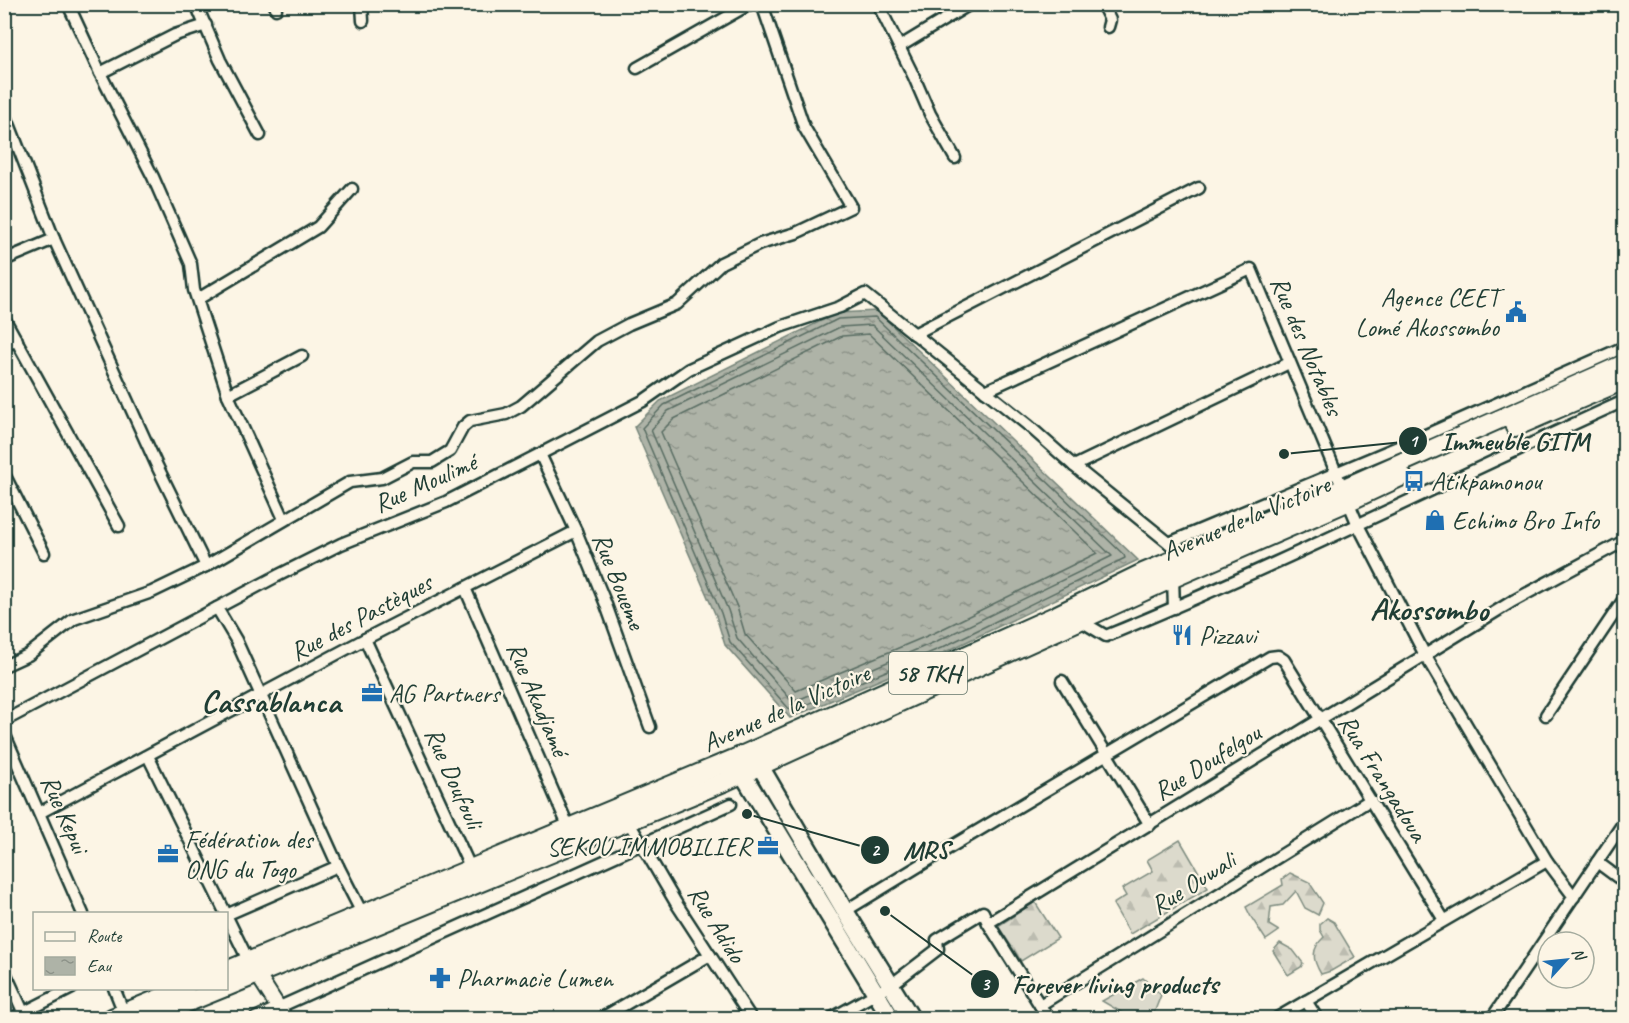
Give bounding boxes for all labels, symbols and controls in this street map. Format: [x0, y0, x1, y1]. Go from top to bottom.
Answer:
street label: Rue des Notables [1263, 271, 1352, 423]
place label: Agence CEET Lomé Akossombo [1356, 281, 1505, 344]
public building icon: Agence CEET Lomé Akossombo [1504, 300, 1528, 324]
callout: Immeuble GITM [1398, 418, 1602, 463]
text: Immeuble GITM [1440, 424, 1592, 458]
text: 1 [1409, 430, 1419, 452]
street label: Rue Moulimé [369, 444, 485, 520]
place label: Atikpamonou [1431, 465, 1544, 498]
street label: Avenue de la Victoire [1157, 467, 1336, 568]
bus stop icon: Atikpamonou [1402, 469, 1426, 493]
place label: Echimo Bro Info [1452, 504, 1601, 537]
shop icon: Echimo Bro Info [1423, 508, 1447, 532]
street label: Rue Boueme [585, 528, 654, 635]
street label: Rue des Pastèques [284, 565, 440, 668]
district label: Akossombo [1370, 589, 1491, 630]
place label: Pizzavi [1199, 619, 1260, 652]
restaurant icon: Pizzavi [1170, 623, 1194, 647]
street label: Rue Akadjamé [499, 637, 578, 764]
road number: 58 TKH [889, 652, 967, 694]
street label: Avenue de la Victoire [697, 656, 876, 760]
place label: AG Partners [389, 677, 502, 710]
district label: Cassablanca [201, 681, 343, 722]
office icon: AG Partners [360, 681, 384, 705]
street label: Rua Frangadoua [1331, 708, 1436, 849]
street label: Rue Doufelgou [1147, 715, 1268, 808]
street label: Rue Doufouli [417, 722, 492, 837]
street label: Rue Kepui [33, 770, 98, 861]
place label: Fédération des ONG du Togo [185, 823, 315, 886]
callout: MRS [860, 827, 961, 872]
place label: SEKOU IMMOBILIER [547, 830, 754, 863]
text: MRS [903, 833, 954, 867]
office icon: SEKOU IMMOBILIER [756, 834, 780, 858]
text: 2 [871, 839, 881, 861]
office icon: Fédération des ONG du Togo [156, 842, 180, 866]
street label: Rue Ouwali [1144, 842, 1244, 922]
street label: Rue Adido [680, 879, 754, 970]
legend [33, 912, 228, 990]
text: Route [87, 925, 122, 947]
north arrow [1536, 930, 1596, 990]
text: N [1567, 945, 1591, 965]
text: Eau [87, 955, 112, 977]
callout: Forever living products [970, 961, 1230, 1006]
place label: Pharmacie Lumen [457, 962, 614, 995]
pharmacy icon: Pharmacie Lumen [428, 966, 452, 990]
text: Forever living products [1012, 967, 1221, 1001]
text: 3 [981, 973, 991, 995]

